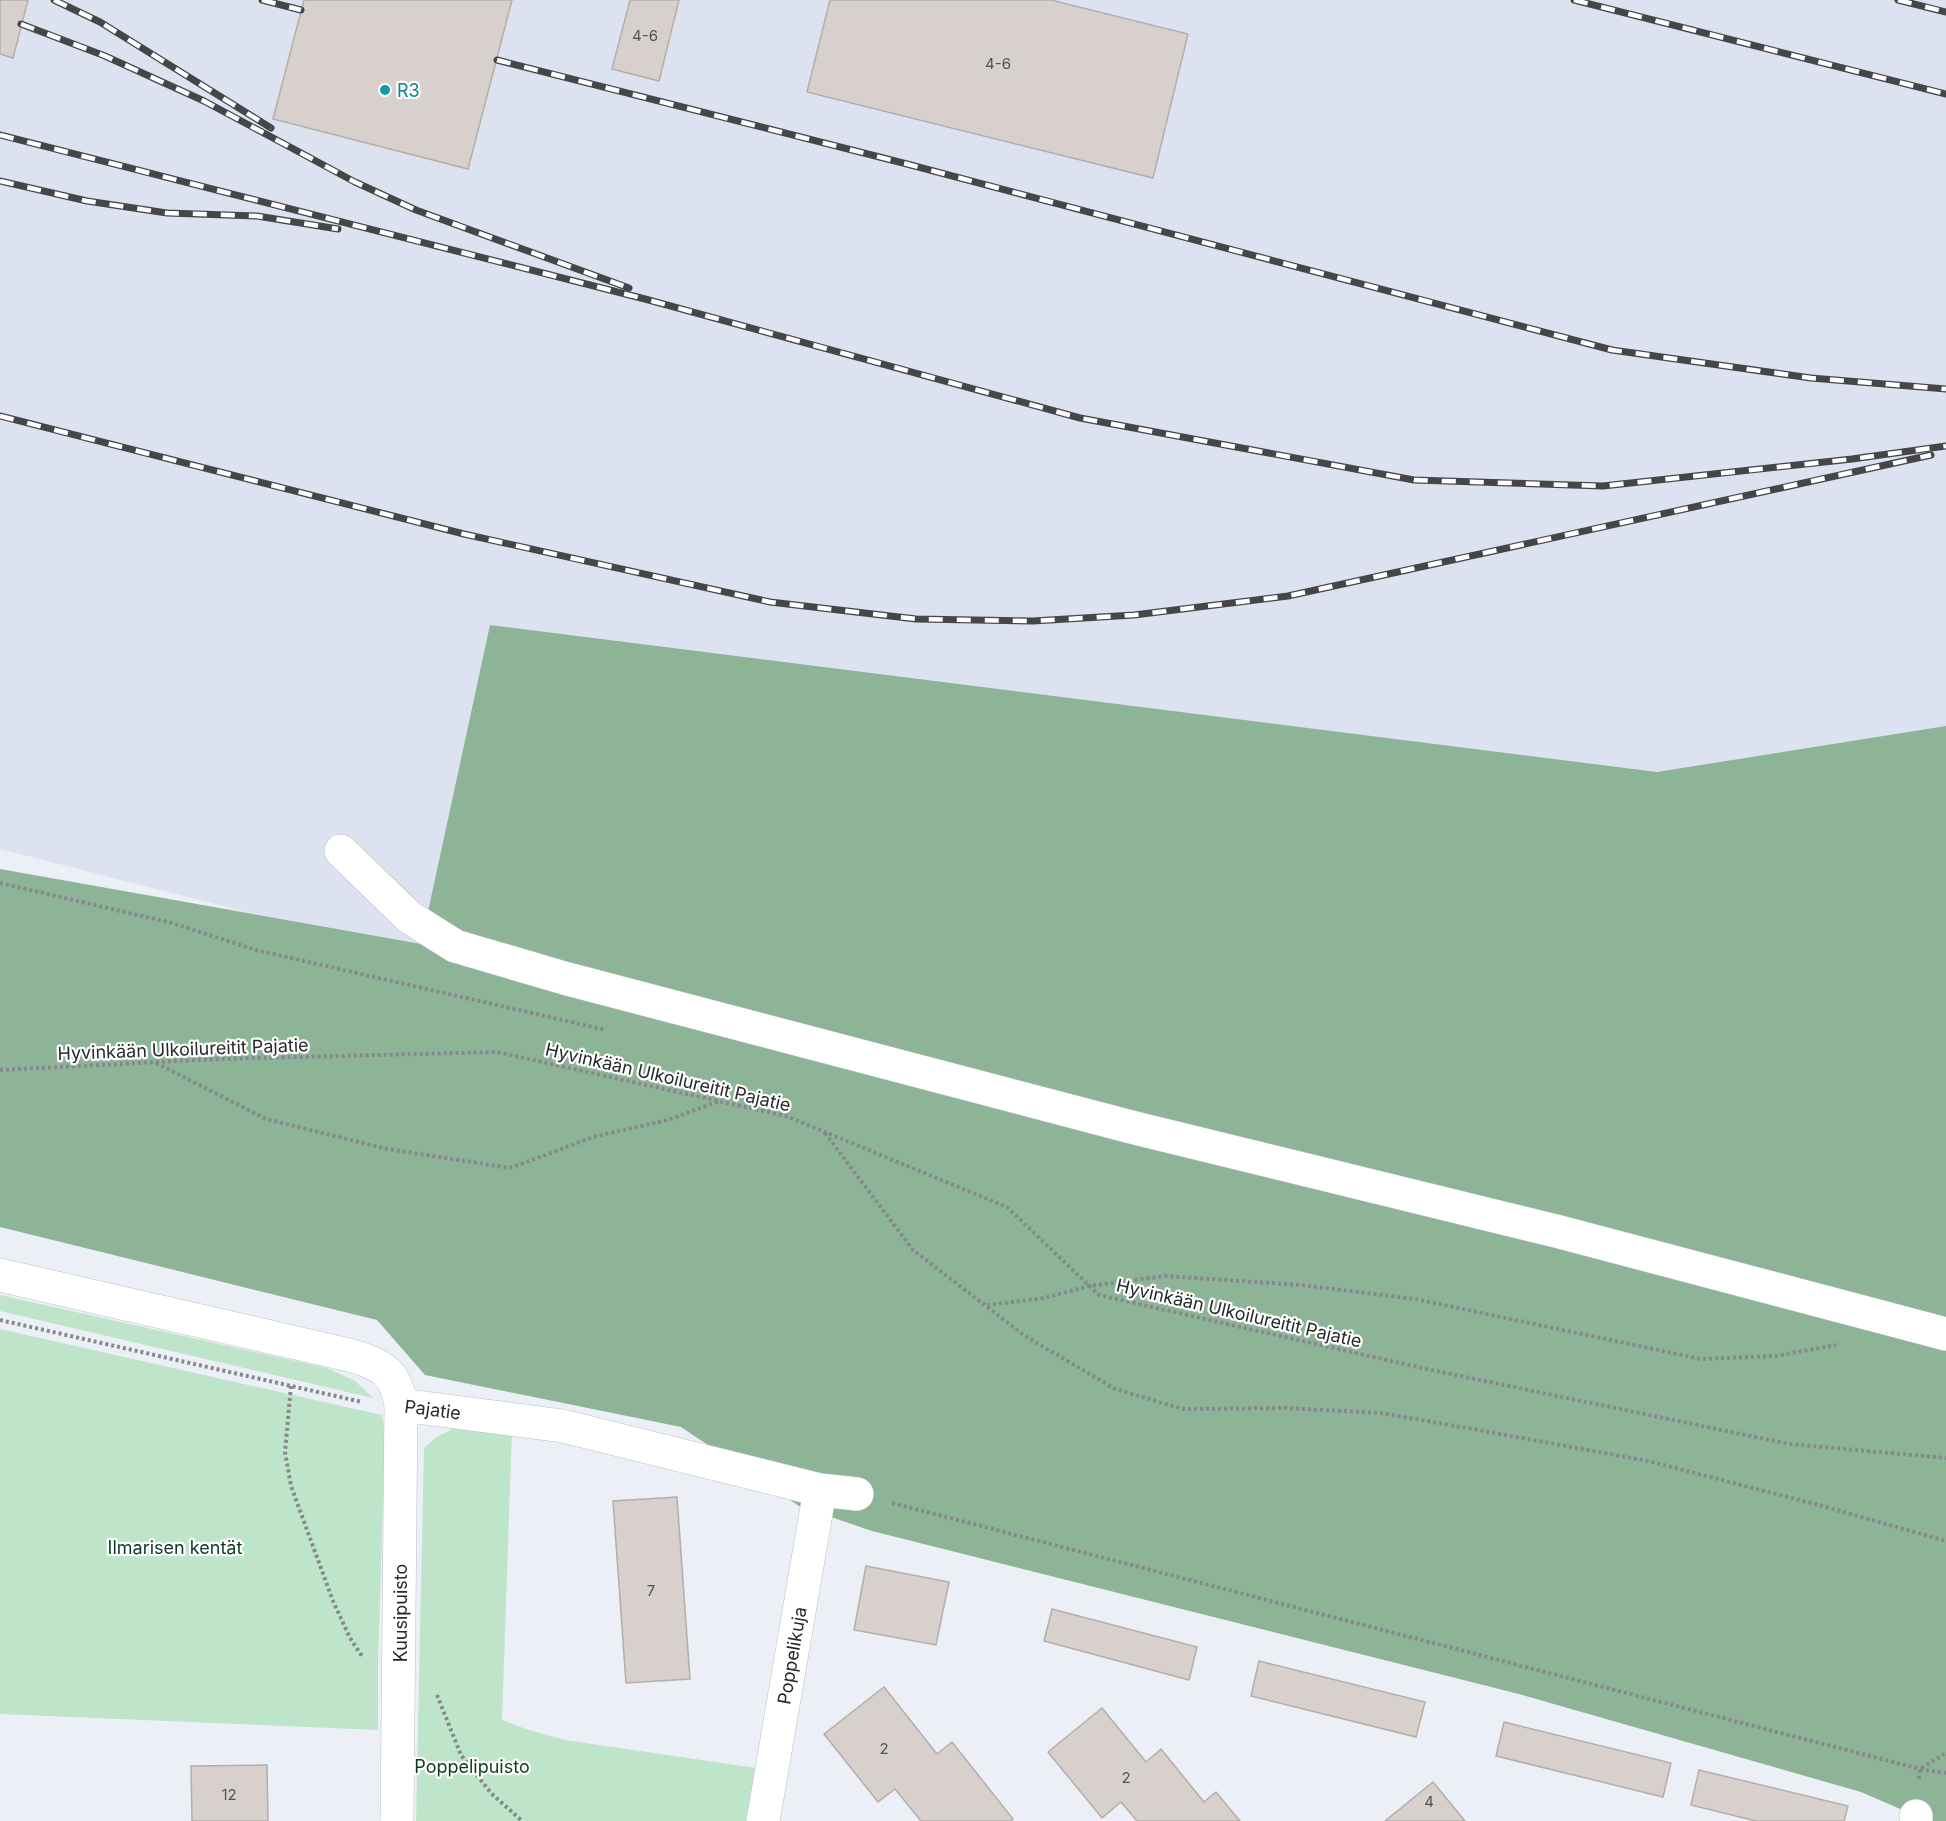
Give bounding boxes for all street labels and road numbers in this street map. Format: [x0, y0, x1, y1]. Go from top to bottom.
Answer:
street label: Hyvinkään Ulkoilureitit Pajatie [57, 1034, 309, 1064]
street label: Hyvinkään Ulkoilureitit Pajatie [543, 1039, 793, 1115]
street label: Hyvinkään Ulkoilureitit Pajatie [1114, 1275, 1364, 1351]
street label: Pajatie [403, 1395, 462, 1423]
street label: Kuusipuisto [390, 1564, 411, 1662]
street label: Poppelikuja [773, 1605, 810, 1706]

